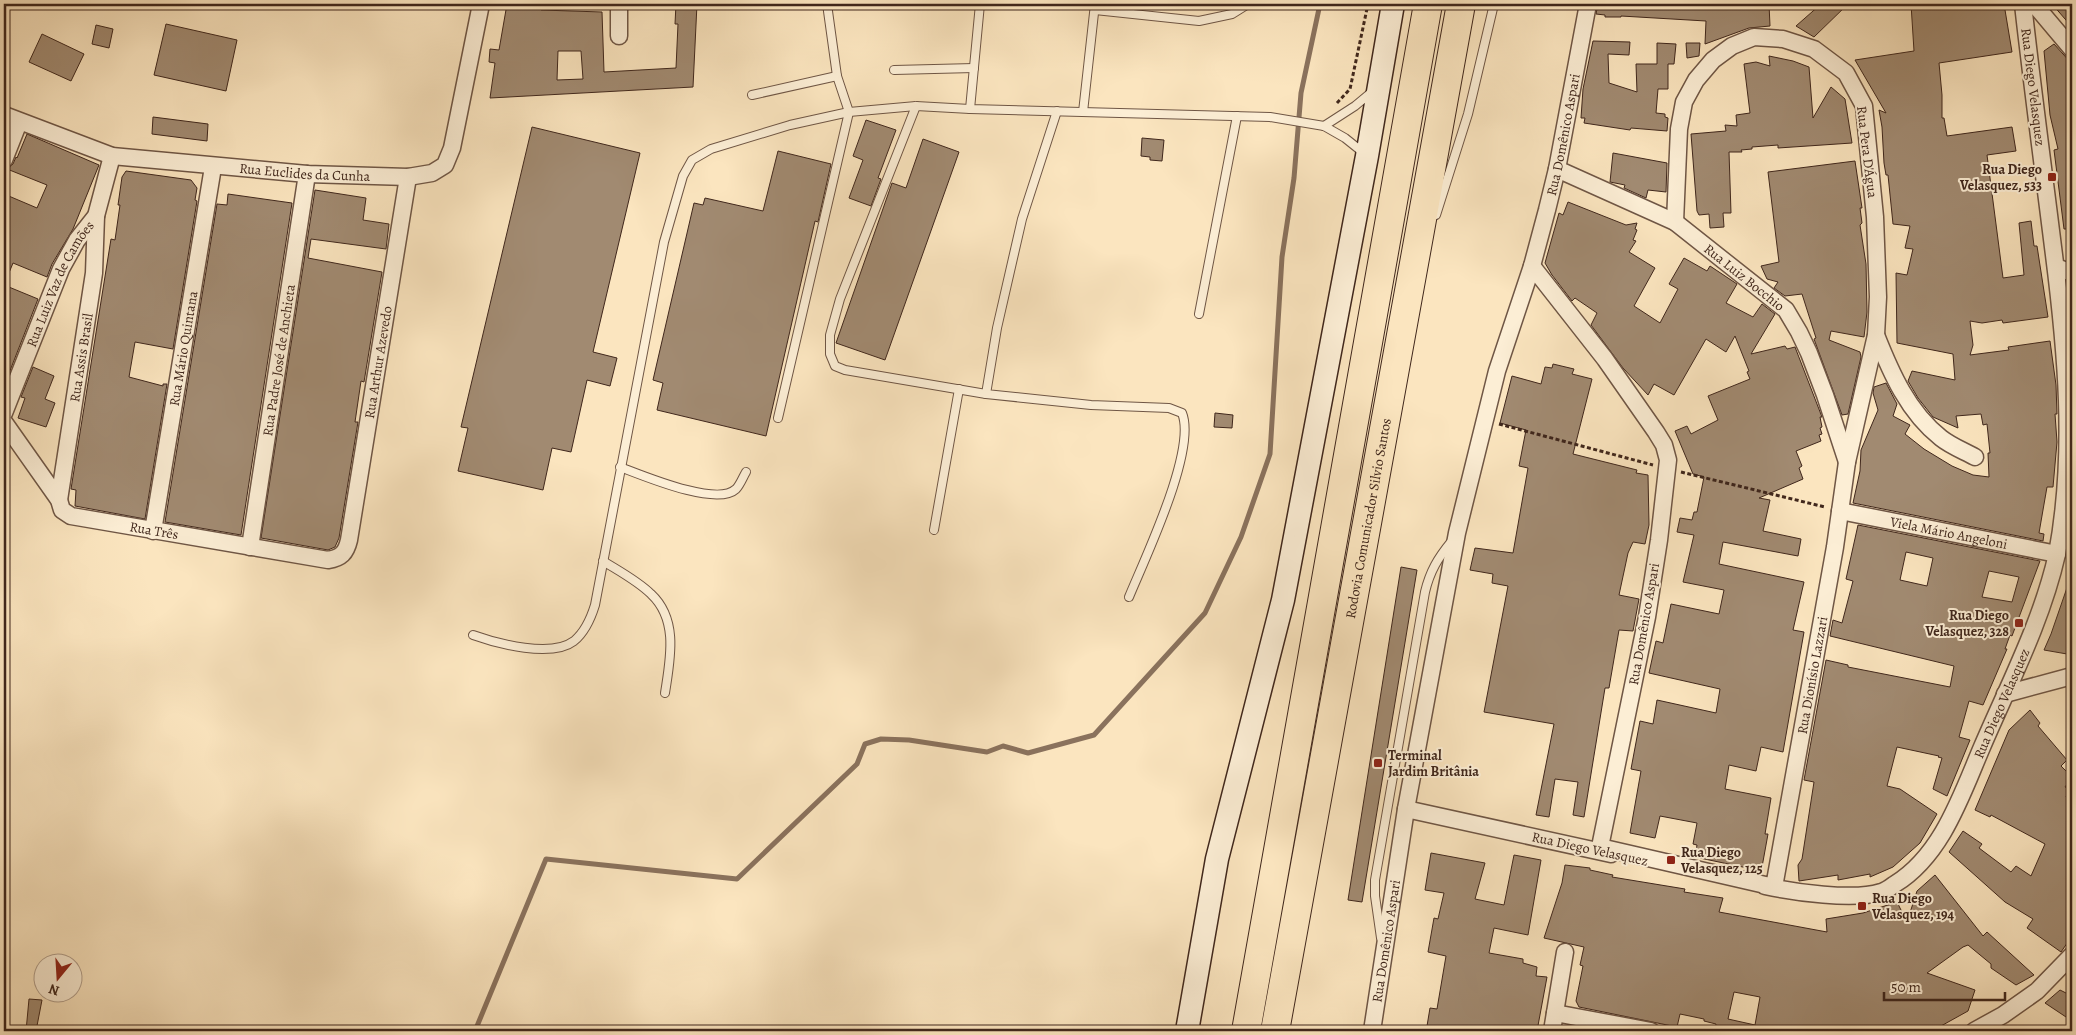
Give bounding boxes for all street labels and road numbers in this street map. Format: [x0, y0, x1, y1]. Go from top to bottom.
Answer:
street label: Rua Diego Velasquez [2016, 27, 2050, 147]
street label: Rua Domênico Aspari [1541, 72, 1584, 197]
street label: Rua Pera D'Água [1852, 105, 1882, 200]
street label: Rua Euclides da Cunha [239, 158, 371, 185]
street label: Rua Luiz Vaz de Camões [22, 217, 98, 350]
street label: Rua Luiz Bocchio [1700, 239, 1789, 315]
street label: Rua Padre José de Anchieta [258, 282, 300, 437]
street label: Rua Mário Quintana [164, 289, 202, 408]
street label: Rua Arthur Azevedo [359, 304, 396, 420]
street label: Rua Assis Brasil [65, 311, 97, 404]
street label: Rodovia Comunicador Silvio Santos [1340, 417, 1395, 620]
street label: Viela Mário Angeloni [1888, 511, 2009, 553]
street label: Rua Três [128, 517, 180, 544]
street label: Rua Domênico Aspari [1624, 561, 1664, 687]
street label: Rua Dionísio Lazzari [1792, 615, 1832, 736]
street label: Rua Diego Velasquez [1969, 645, 2034, 761]
street label: Rua Diego Velasquez [1530, 827, 1650, 871]
street label: Rua Domênico Aspari [1367, 878, 1405, 1004]

